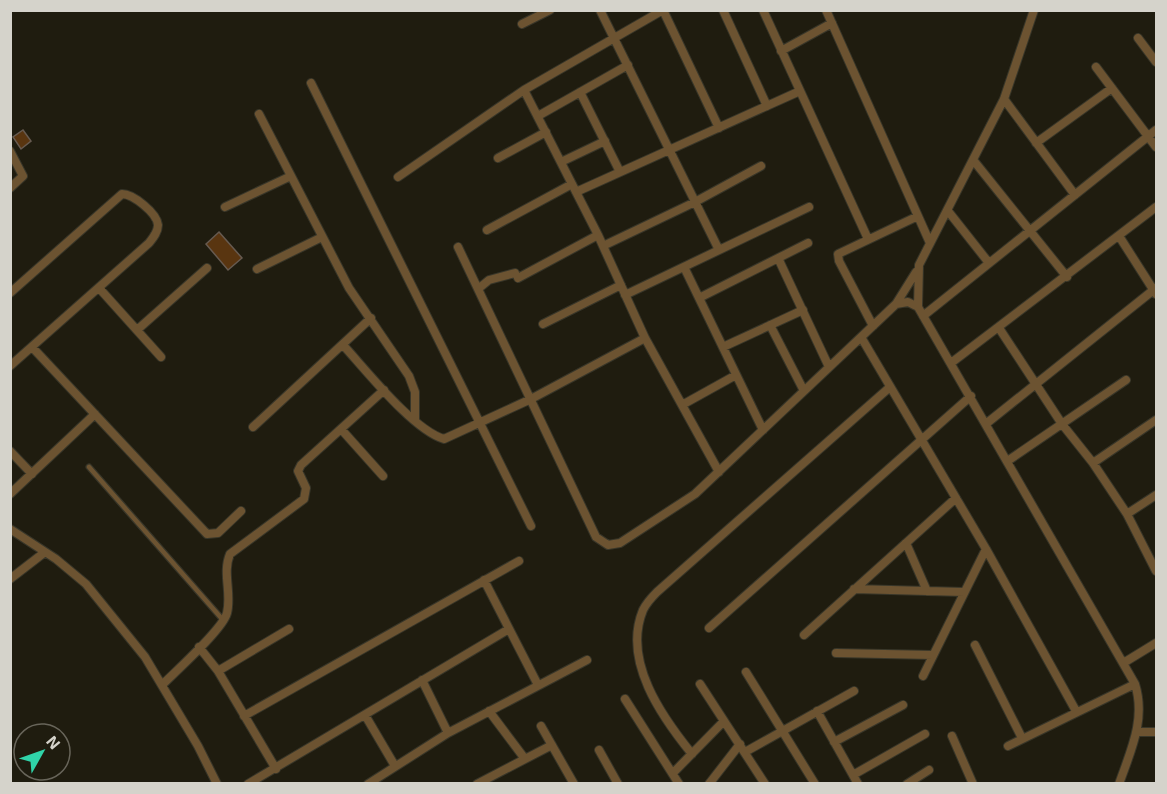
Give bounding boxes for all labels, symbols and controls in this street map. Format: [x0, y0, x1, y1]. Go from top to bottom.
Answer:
north arrow [12, 722, 72, 782]
text: N [43, 732, 65, 753]

